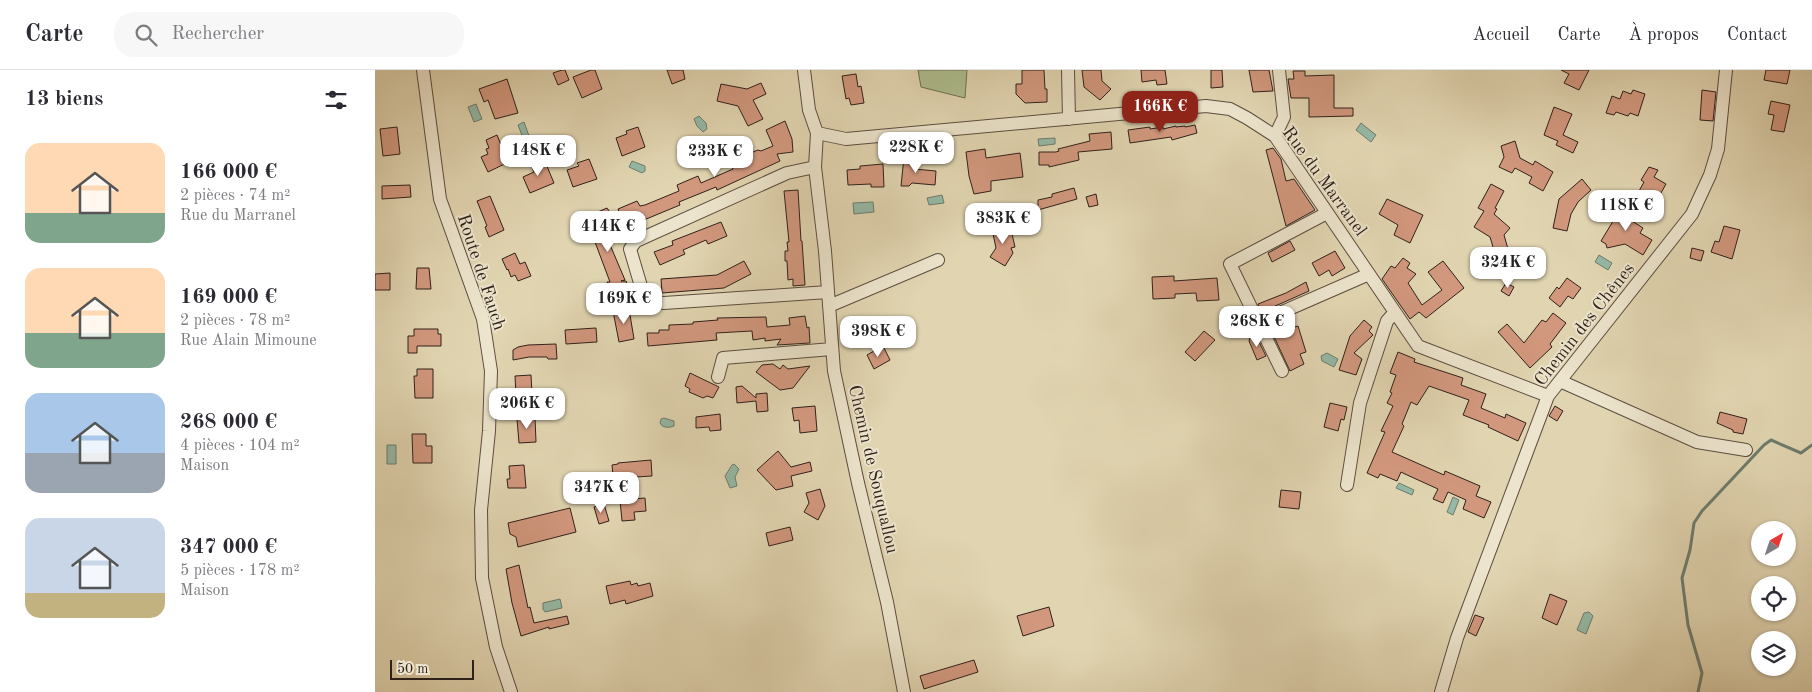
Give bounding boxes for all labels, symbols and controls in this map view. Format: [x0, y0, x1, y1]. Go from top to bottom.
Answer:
search box [114, 12, 464, 57]
icon: search [132, 21, 160, 49]
text: Carte [25, 23, 84, 47]
text: Rechercher [172, 25, 264, 44]
text: Accueil [1472, 26, 1530, 44]
text: Carte [1558, 26, 1600, 44]
text: À propos [1628, 26, 1699, 44]
text: Contact [1727, 26, 1787, 44]
icon: filters [322, 86, 350, 114]
text: 13 biens [25, 89, 103, 110]
pin: 166K € [1119, 90, 1201, 133]
text: 166K € [1133, 99, 1187, 115]
street label: Rue du Marranel [1279, 124, 1370, 240]
pin: 228K € [875, 132, 957, 174]
pin: 148K € [497, 134, 579, 177]
pin: 233K € [674, 136, 756, 178]
text: 228K € [889, 140, 943, 156]
text: 148K € [511, 143, 565, 159]
text: 233K € [688, 144, 742, 160]
text: 166 000 € [180, 162, 277, 183]
icon: home [65, 163, 125, 223]
text: 2 pièces · 74 m² [180, 188, 290, 204]
pin: 118K € [1585, 190, 1667, 232]
text: 118K € [1599, 198, 1653, 214]
pin: 383K € [962, 202, 1044, 245]
text: Rue du Marranel [180, 208, 296, 224]
pin: 414K € [567, 210, 649, 253]
text: 383K € [976, 211, 1030, 227]
street label: Route de Fauch [454, 212, 508, 333]
text: 414K € [581, 219, 635, 235]
pin: 324K € [1467, 246, 1549, 289]
text: 324K € [1481, 255, 1535, 271]
street label: Chemin des Chênes [1531, 260, 1638, 389]
pin: 169K € [583, 282, 665, 325]
text: 169 000 € [180, 287, 277, 308]
icon: home [65, 288, 125, 348]
text: 169K € [597, 291, 651, 307]
pin: 268K € [1216, 306, 1298, 348]
text: 2 pièces · 78 m² [180, 313, 290, 329]
text: 268K € [1230, 314, 1284, 330]
pin: 398K € [837, 316, 919, 358]
text: 398K € [851, 324, 905, 340]
text: Rue Alain Mimoune [180, 333, 317, 349]
street label: Chemin de Souquallou [845, 383, 901, 556]
pin: 206K € [486, 388, 568, 430]
text: 206K € [500, 396, 554, 412]
text: 268 000 € [180, 412, 277, 433]
icon: home [65, 413, 125, 473]
text: 4 pièces · 104 m² [180, 438, 300, 454]
text: Maison [180, 458, 229, 474]
pin: 347K € [560, 472, 642, 514]
text: 347K € [574, 480, 628, 496]
north arrow [1751, 521, 1796, 566]
map controls [1751, 521, 1796, 676]
text: 347 000 € [180, 537, 277, 558]
icon: home [65, 538, 125, 598]
text: 5 pièces · 178 m² [180, 563, 300, 579]
button: locate [1751, 576, 1796, 621]
text: Maison [180, 583, 229, 599]
button: layers [1751, 631, 1796, 676]
scale bar [390, 657, 474, 680]
text: 50 m [397, 662, 428, 676]

